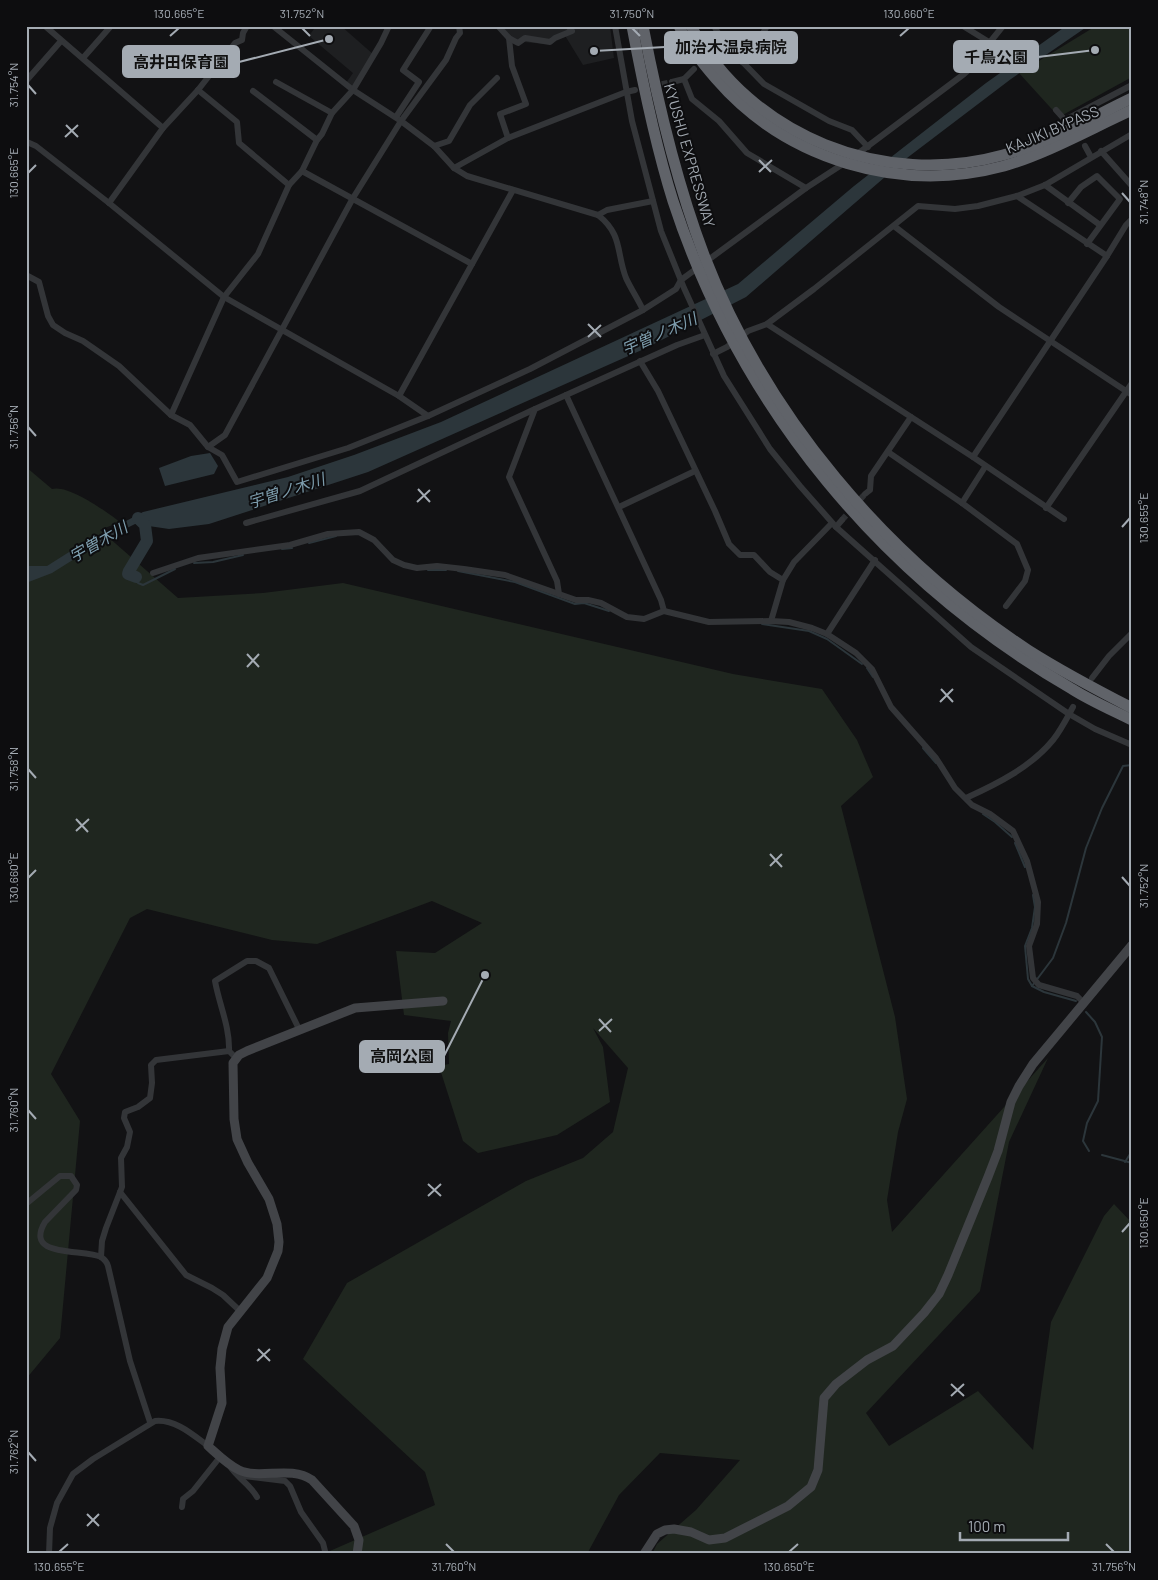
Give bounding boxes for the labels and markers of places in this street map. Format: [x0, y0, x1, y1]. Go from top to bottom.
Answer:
callout: 加治木温泉病院 [665, 32, 797, 63]
callout: 千鳥公園 [954, 41, 1038, 72]
callout: 高井田保育園 [123, 46, 239, 77]
callout: 高岡公園 [360, 1041, 444, 1072]

